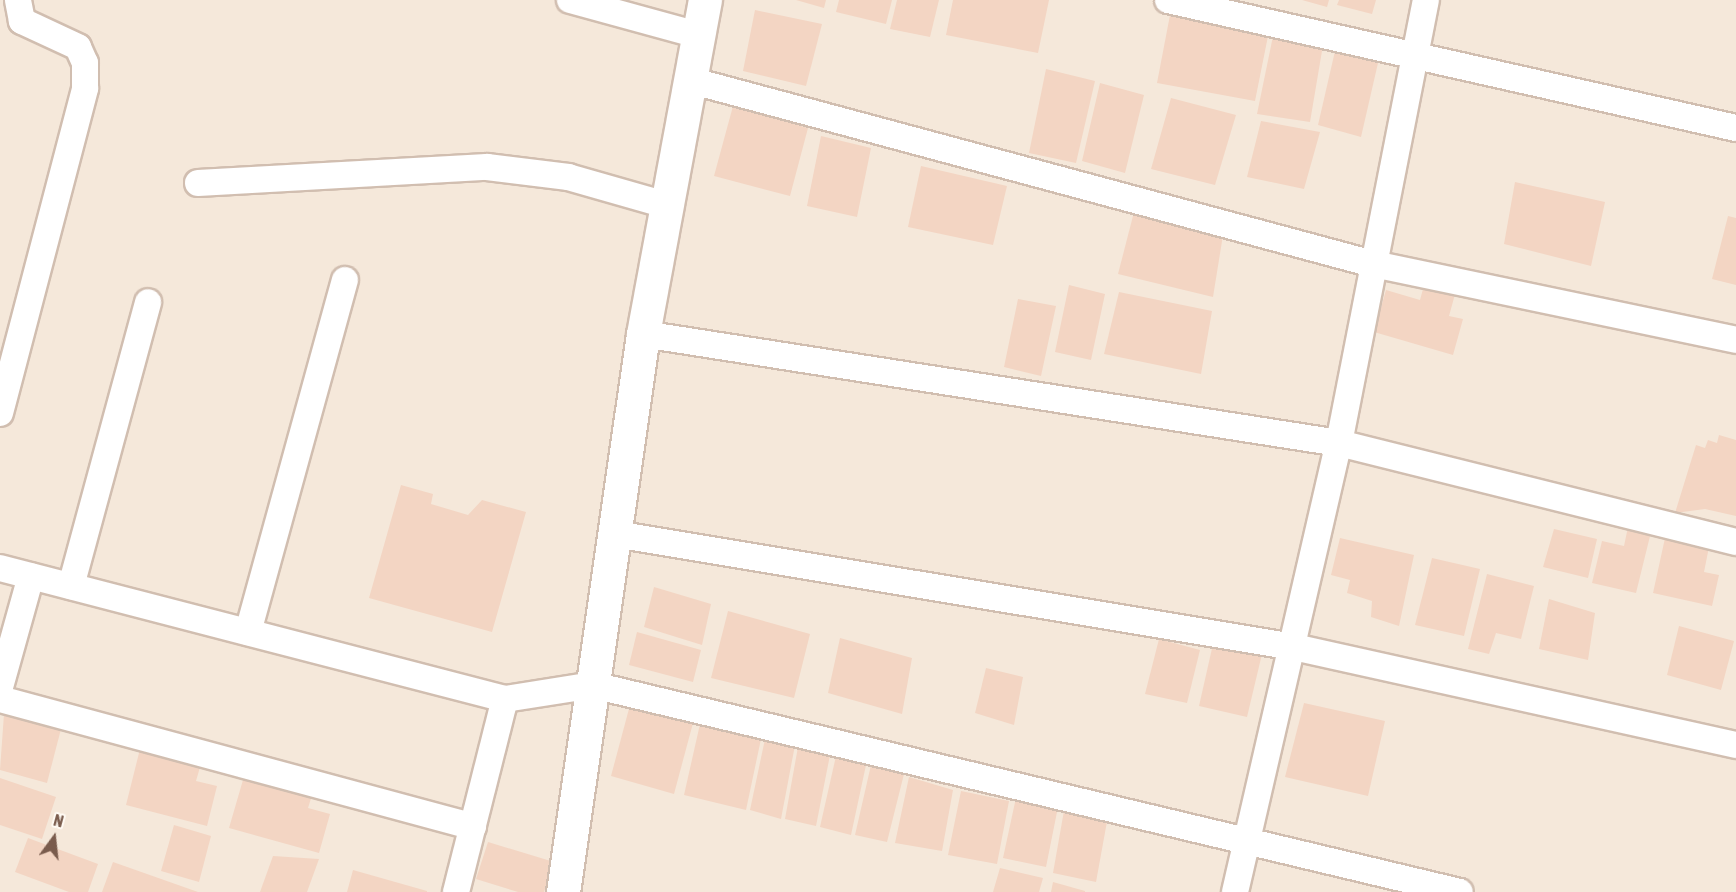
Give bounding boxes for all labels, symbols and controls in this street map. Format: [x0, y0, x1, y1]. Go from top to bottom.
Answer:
north arrow [24, 808, 84, 868]
text: N [52, 811, 66, 831]

